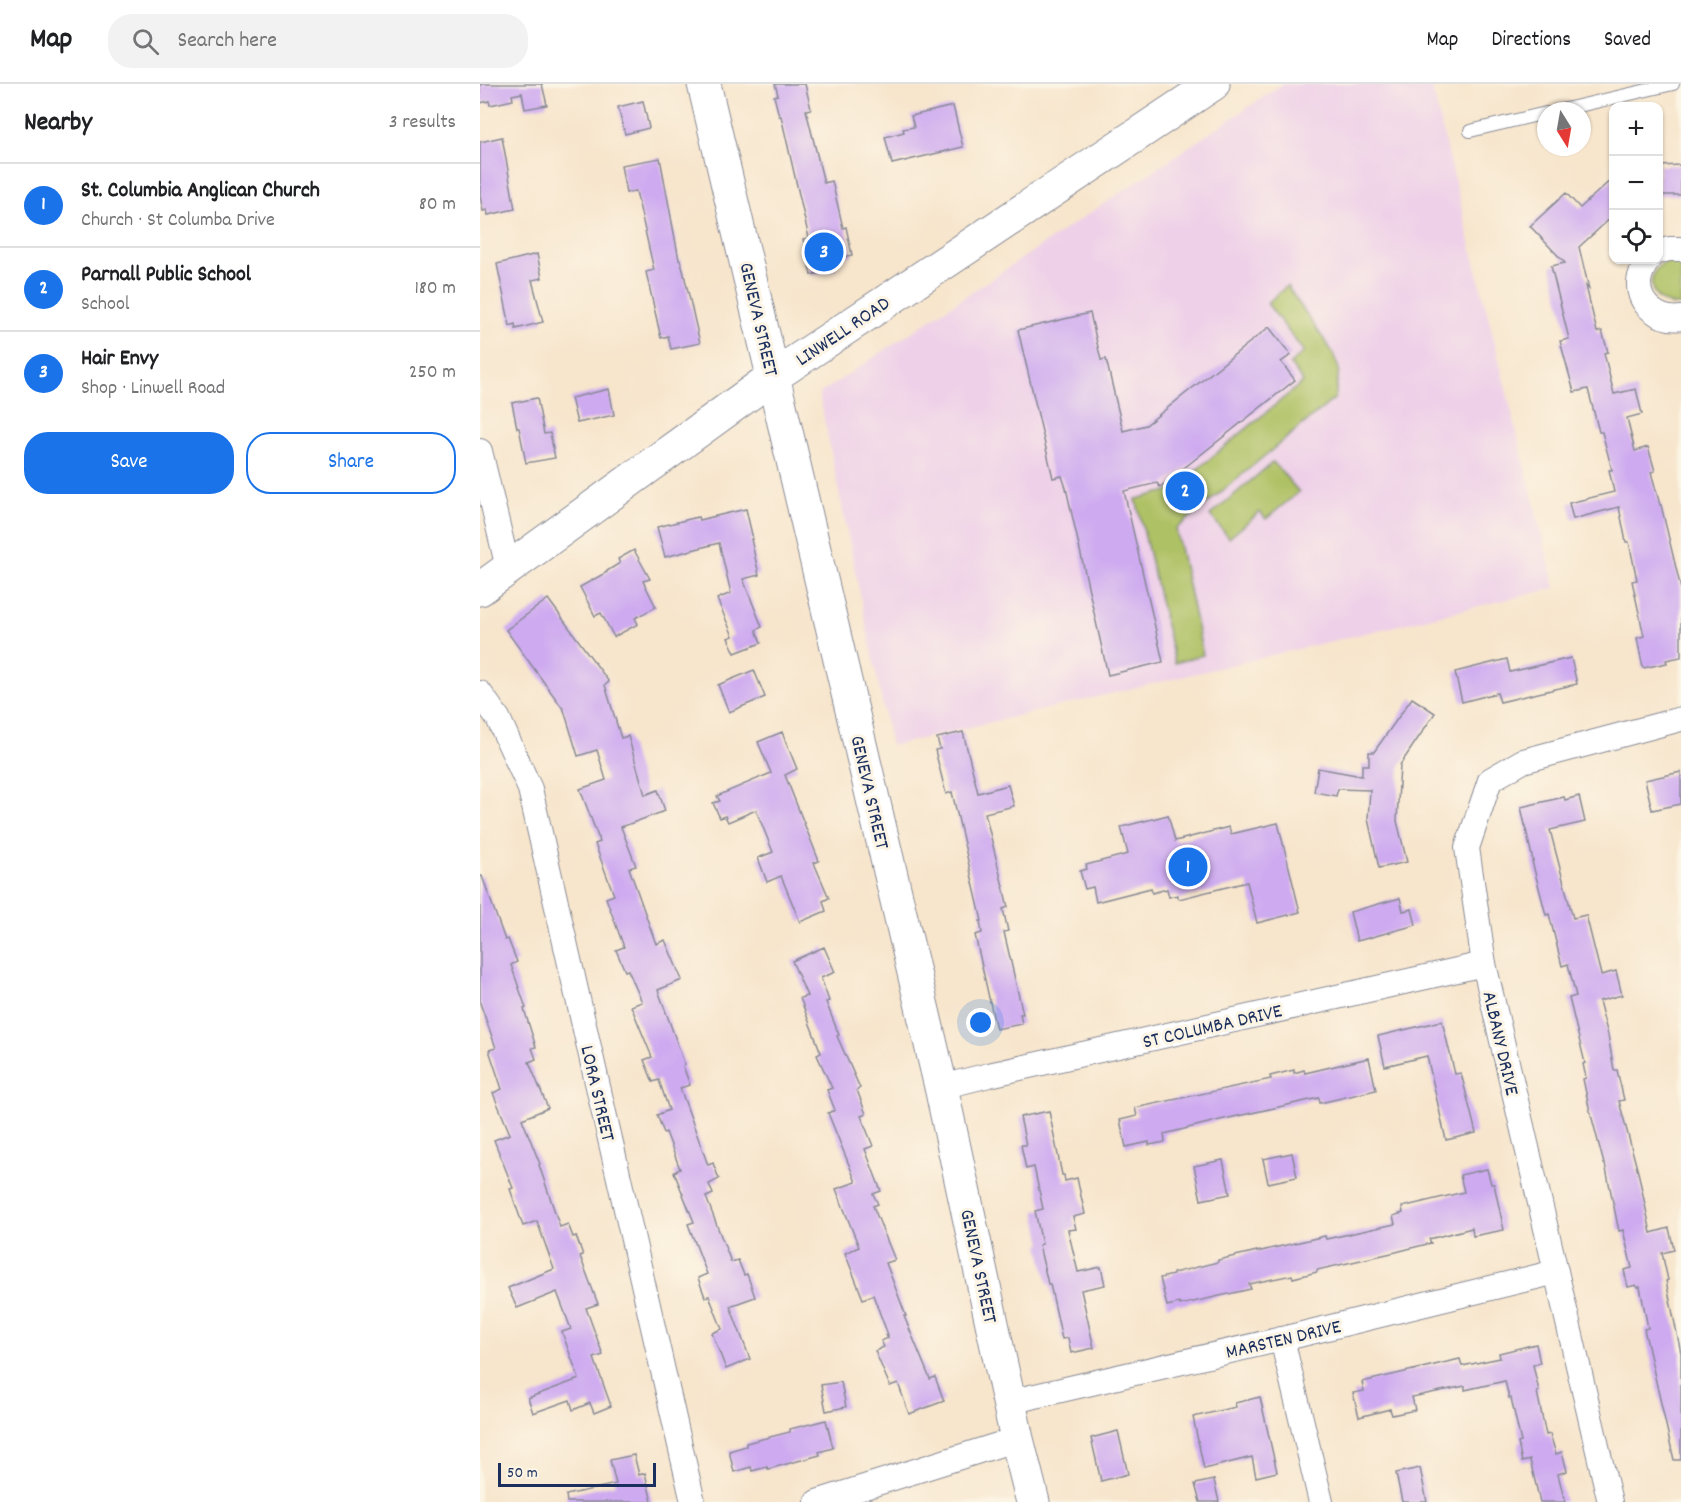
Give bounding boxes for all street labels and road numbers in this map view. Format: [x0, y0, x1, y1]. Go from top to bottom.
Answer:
street label: GENEVA STREET [730, 260, 784, 379]
street label: LINWELL ROAD [791, 291, 896, 374]
street label: GENEVA STREET [841, 733, 895, 852]
street label: ALBANY DRIVE [1473, 989, 1525, 1099]
street label: ST COLUMBA DRIVE [1140, 998, 1285, 1058]
street label: LORA STREET [571, 1043, 621, 1144]
street label: GENEVA STREET [951, 1207, 1003, 1326]
street label: MARSTEN DRIVE [1223, 1314, 1344, 1368]

